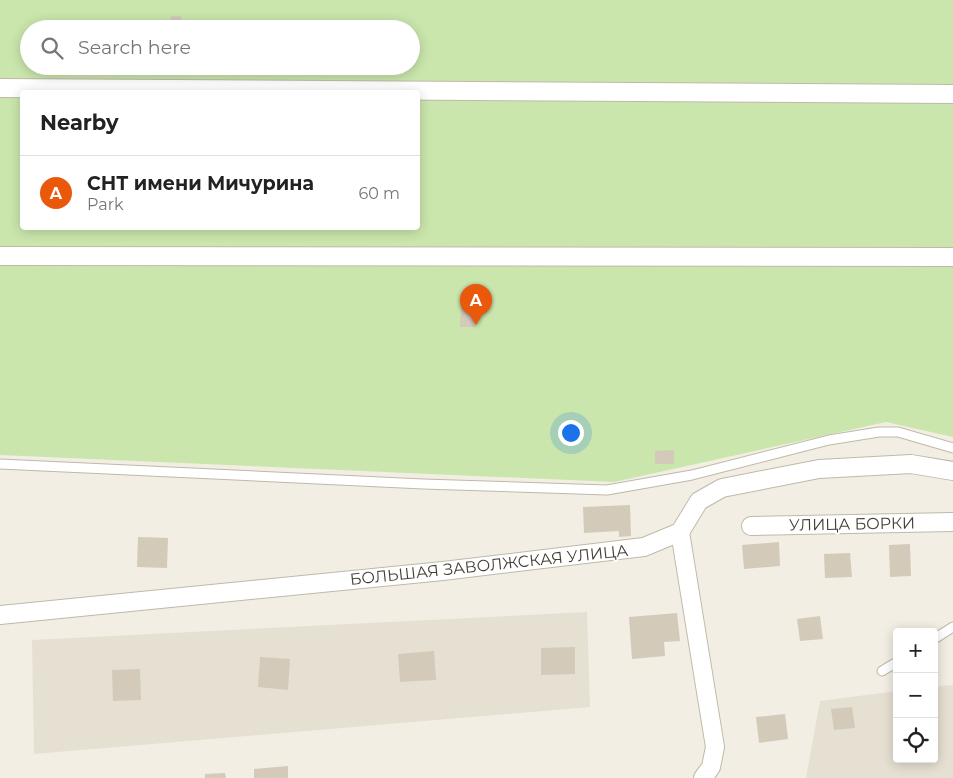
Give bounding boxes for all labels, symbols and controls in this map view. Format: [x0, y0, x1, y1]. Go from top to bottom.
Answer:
search box [20, 20, 420, 75]
icon: search [38, 34, 66, 62]
text: Search here [78, 36, 191, 59]
text: Nearby [40, 110, 119, 135]
text: СНТ имени Мичурина [87, 172, 314, 195]
text: A [50, 184, 62, 203]
text: 60 m [358, 184, 400, 203]
text: Park [87, 195, 124, 214]
pin: A [460, 284, 492, 325]
your location [558, 420, 584, 446]
street label: УЛИЦА БОРКИ [789, 513, 915, 535]
street label: БОЛЬШАЯ ЗАВОЛЖСКАЯ УЛИЦА [349, 541, 629, 589]
map controls [893, 628, 938, 763]
button: + [893, 628, 938, 673]
button: − [893, 673, 938, 718]
button: locate [893, 718, 938, 763]

